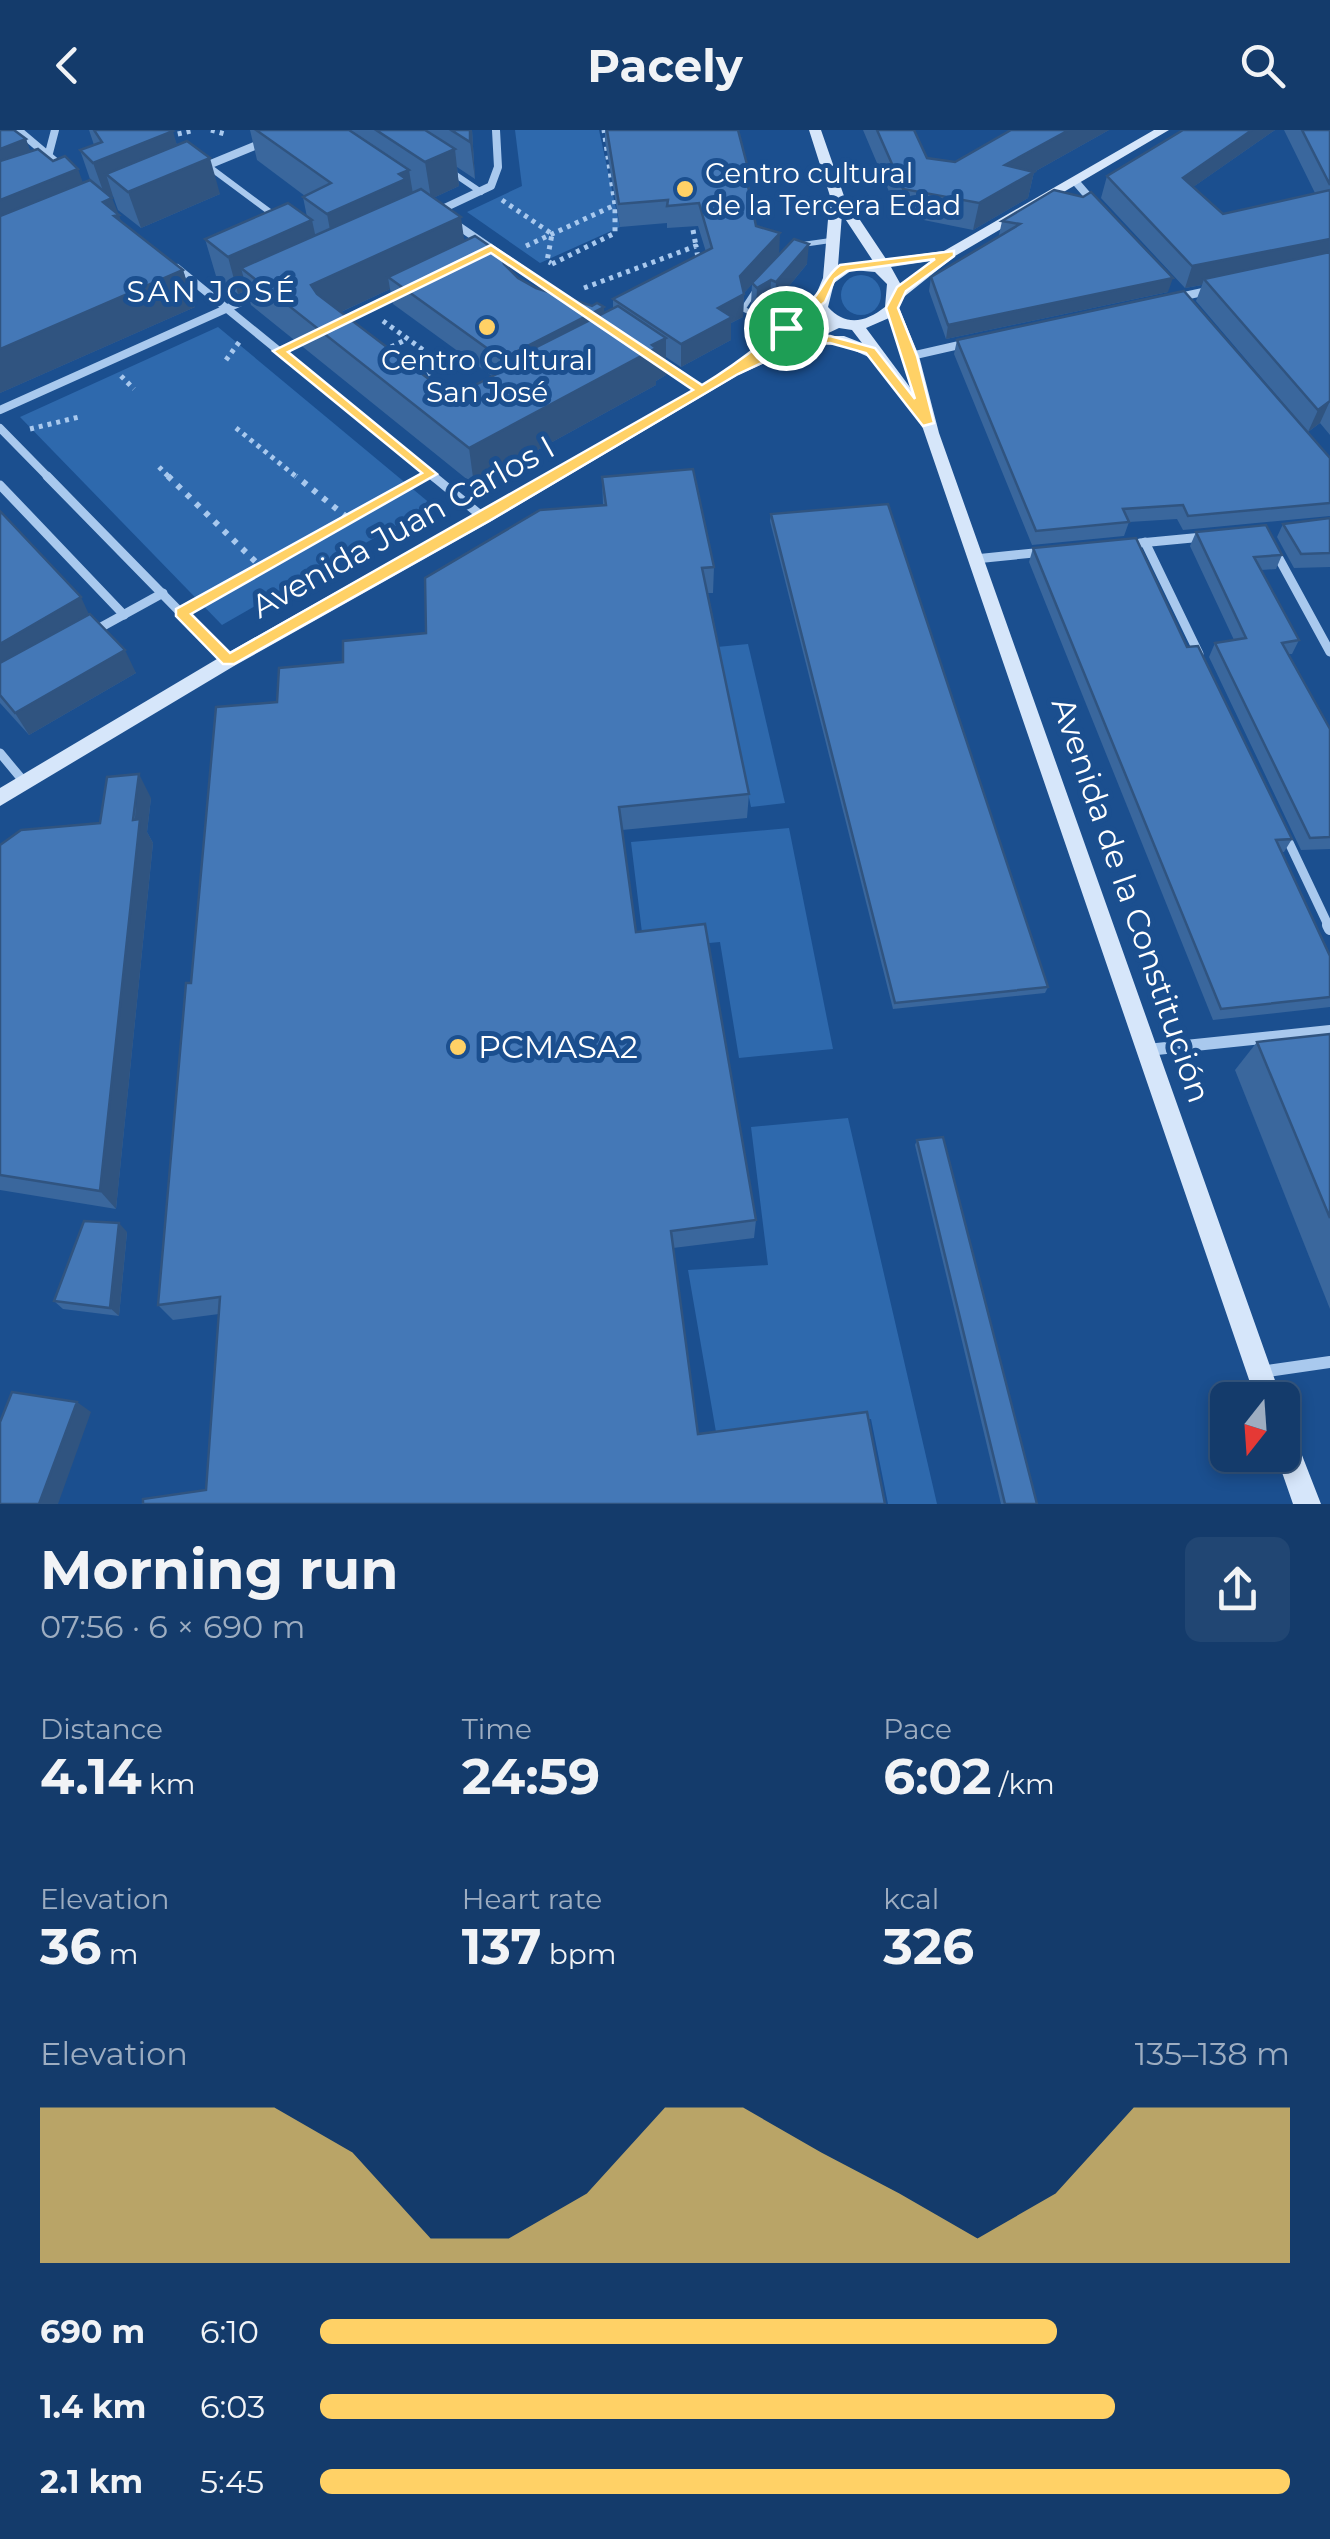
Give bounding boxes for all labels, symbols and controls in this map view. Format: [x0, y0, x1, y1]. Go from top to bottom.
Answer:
icon: back [40, 38, 95, 93]
text: Pacely [587, 38, 743, 93]
icon: search [1235, 38, 1290, 93]
place label: Centro cultural de la Tercera Edad [705, 156, 961, 222]
marker: Centro cultural de la Tercera Edad [674, 178, 696, 200]
district label: SAN JOSÉ [127, 273, 297, 310]
pin [744, 286, 829, 371]
icon: arrive [759, 301, 814, 356]
marker: Centro Cultural San José [476, 316, 498, 338]
place label: Centro Cultural San José [381, 343, 593, 409]
street label: Avenida Juan Carlos I [245, 427, 561, 626]
street label: Avenida de la Constitución [1044, 692, 1219, 1108]
place label: PCMASA2 [478, 1027, 638, 1066]
marker: PCMASA2 [447, 1036, 469, 1058]
north arrow [1210, 1382, 1300, 1472]
map controls [1210, 1382, 1300, 1472]
text: Morning run [40, 1536, 398, 1603]
button: share [1185, 1537, 1290, 1642]
text: 07:56 · 6 × 690 m [40, 1607, 306, 1646]
text: Distance [40, 1712, 163, 1746]
text: Time [462, 1712, 532, 1746]
text: Pace [883, 1712, 952, 1746]
text: 4.14 [40, 1746, 142, 1807]
text: 24:59 [462, 1746, 600, 1807]
text: 6:02 [883, 1746, 992, 1807]
text: km [142, 1767, 195, 1801]
text: /km [992, 1767, 1055, 1801]
text: Elevation [40, 1882, 169, 1916]
text: Heart rate [462, 1882, 602, 1916]
text: kcal [883, 1882, 939, 1916]
text: 36 [40, 1916, 101, 1977]
text: 137 [462, 1916, 541, 1977]
text: 326 [883, 1916, 974, 1977]
text: m [101, 1937, 139, 1971]
text: bpm [541, 1937, 616, 1971]
text: Elevation [40, 2034, 188, 2073]
text: 135–138 m [1135, 2034, 1290, 2073]
text: 690 m [40, 2312, 145, 2351]
text: 6:10 [200, 2312, 259, 2351]
text: 1.4 km [40, 2387, 146, 2426]
text: 6:03 [200, 2387, 265, 2426]
text: 2.1 km [40, 2462, 143, 2501]
text: 5:45 [200, 2462, 264, 2501]

